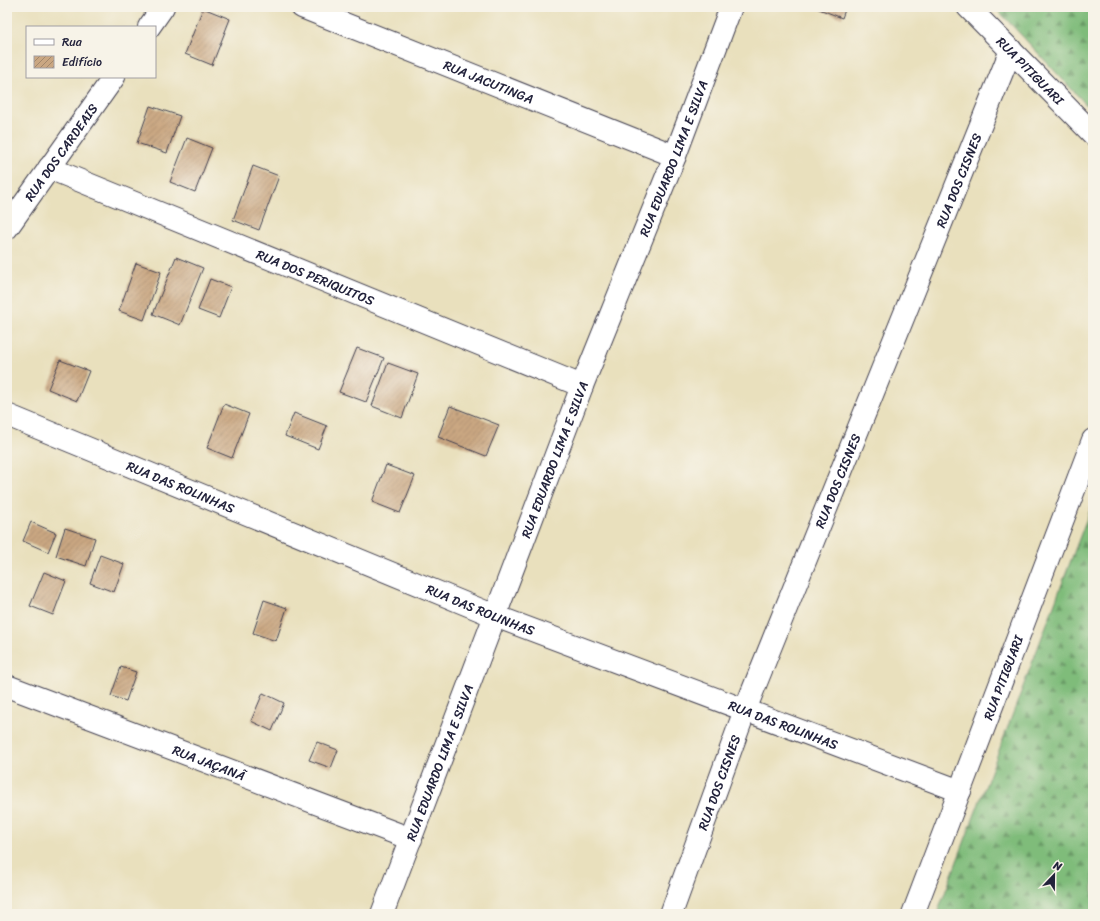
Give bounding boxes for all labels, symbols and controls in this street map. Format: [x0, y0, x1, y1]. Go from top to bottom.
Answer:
legend [26, 26, 156, 78]
text: Rua [62, 31, 83, 53]
street label: RUA PITIGUARI [991, 31, 1070, 111]
text: Edifício [62, 51, 102, 73]
street label: RUA JACUTINGA [440, 53, 537, 110]
street label: RUA EDUARDO LIMA E SILVA [632, 77, 714, 240]
street label: RUA DOS CARDEAIS [18, 98, 104, 206]
street label: RUA DOS CISNES [929, 130, 988, 231]
street label: RUA DOS PERIQUITOS [253, 242, 378, 312]
street label: RUA EDUARDO LIMA E SILVA [514, 378, 594, 541]
street label: RUA DOS CISNES [808, 430, 867, 532]
street label: RUA DAS ROLINHAS [123, 454, 239, 519]
street label: RUA DAS ROLINHAS [423, 577, 538, 642]
street label: RUA PITIGUARI [976, 631, 1030, 723]
street label: RUA EDUARDO LIMA E SILVA [399, 681, 480, 844]
street label: RUA DAS ROLINHAS [725, 693, 842, 756]
street label: RUA DOS CISNES [691, 731, 747, 833]
street label: RUA JAÇANÃ [169, 738, 250, 787]
north arrow [1034, 855, 1074, 895]
text: N [1050, 856, 1065, 877]

